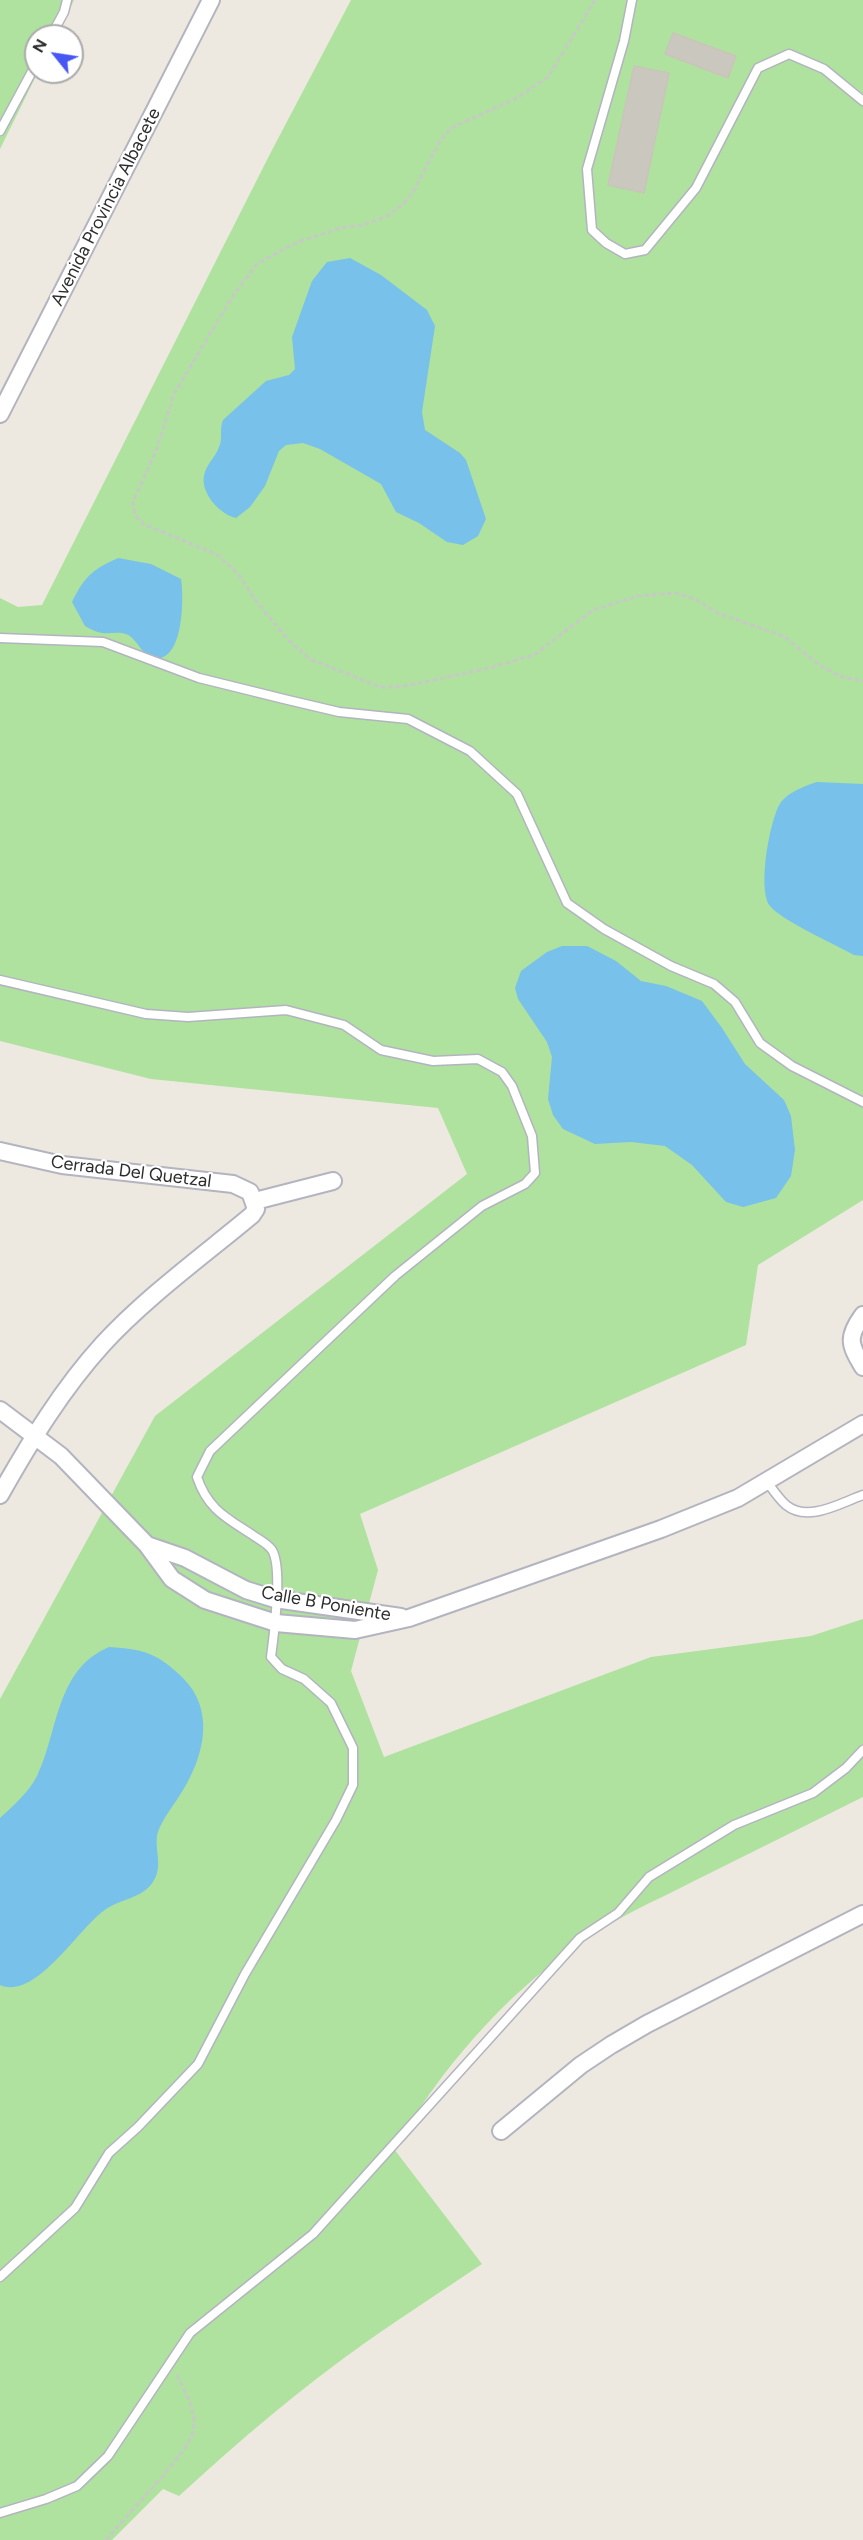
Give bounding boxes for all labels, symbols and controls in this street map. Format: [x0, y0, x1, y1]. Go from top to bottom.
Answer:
north arrow [24, 24, 84, 84]
text: N [28, 36, 51, 56]
street label: Avenida Provincia Albacete [47, 104, 165, 310]
street label: Cerrada Del Quetzal [49, 1151, 213, 1193]
street label: Calle B Poniente [260, 1582, 392, 1626]

